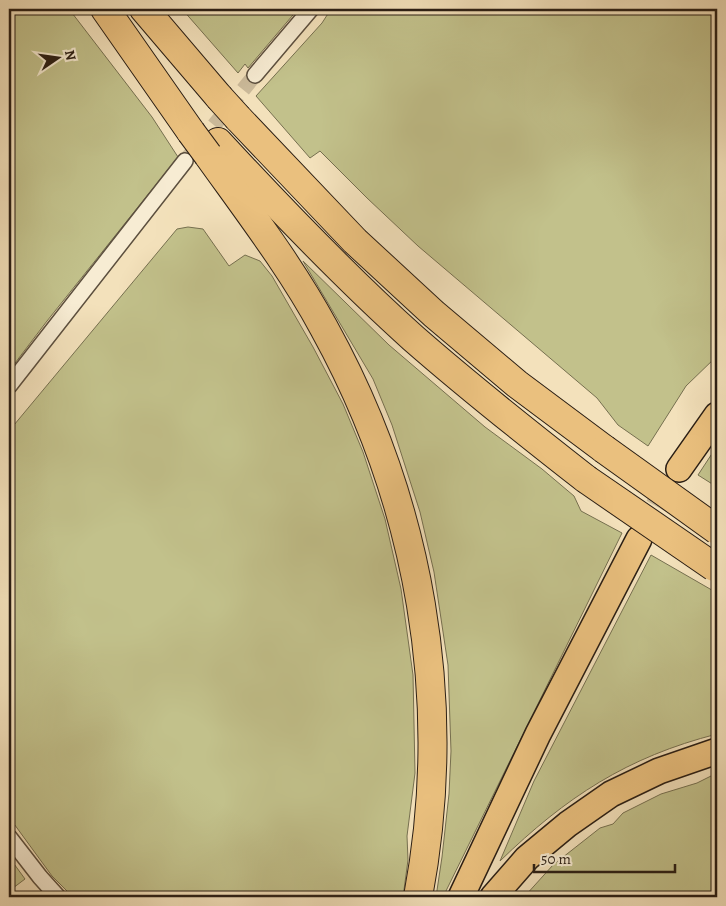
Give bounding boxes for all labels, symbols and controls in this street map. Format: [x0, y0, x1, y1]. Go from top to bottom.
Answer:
north arrow [32, 32, 82, 82]
text: N [60, 48, 81, 62]
scale bar [534, 841, 675, 873]
text: 50 m [541, 849, 571, 869]

